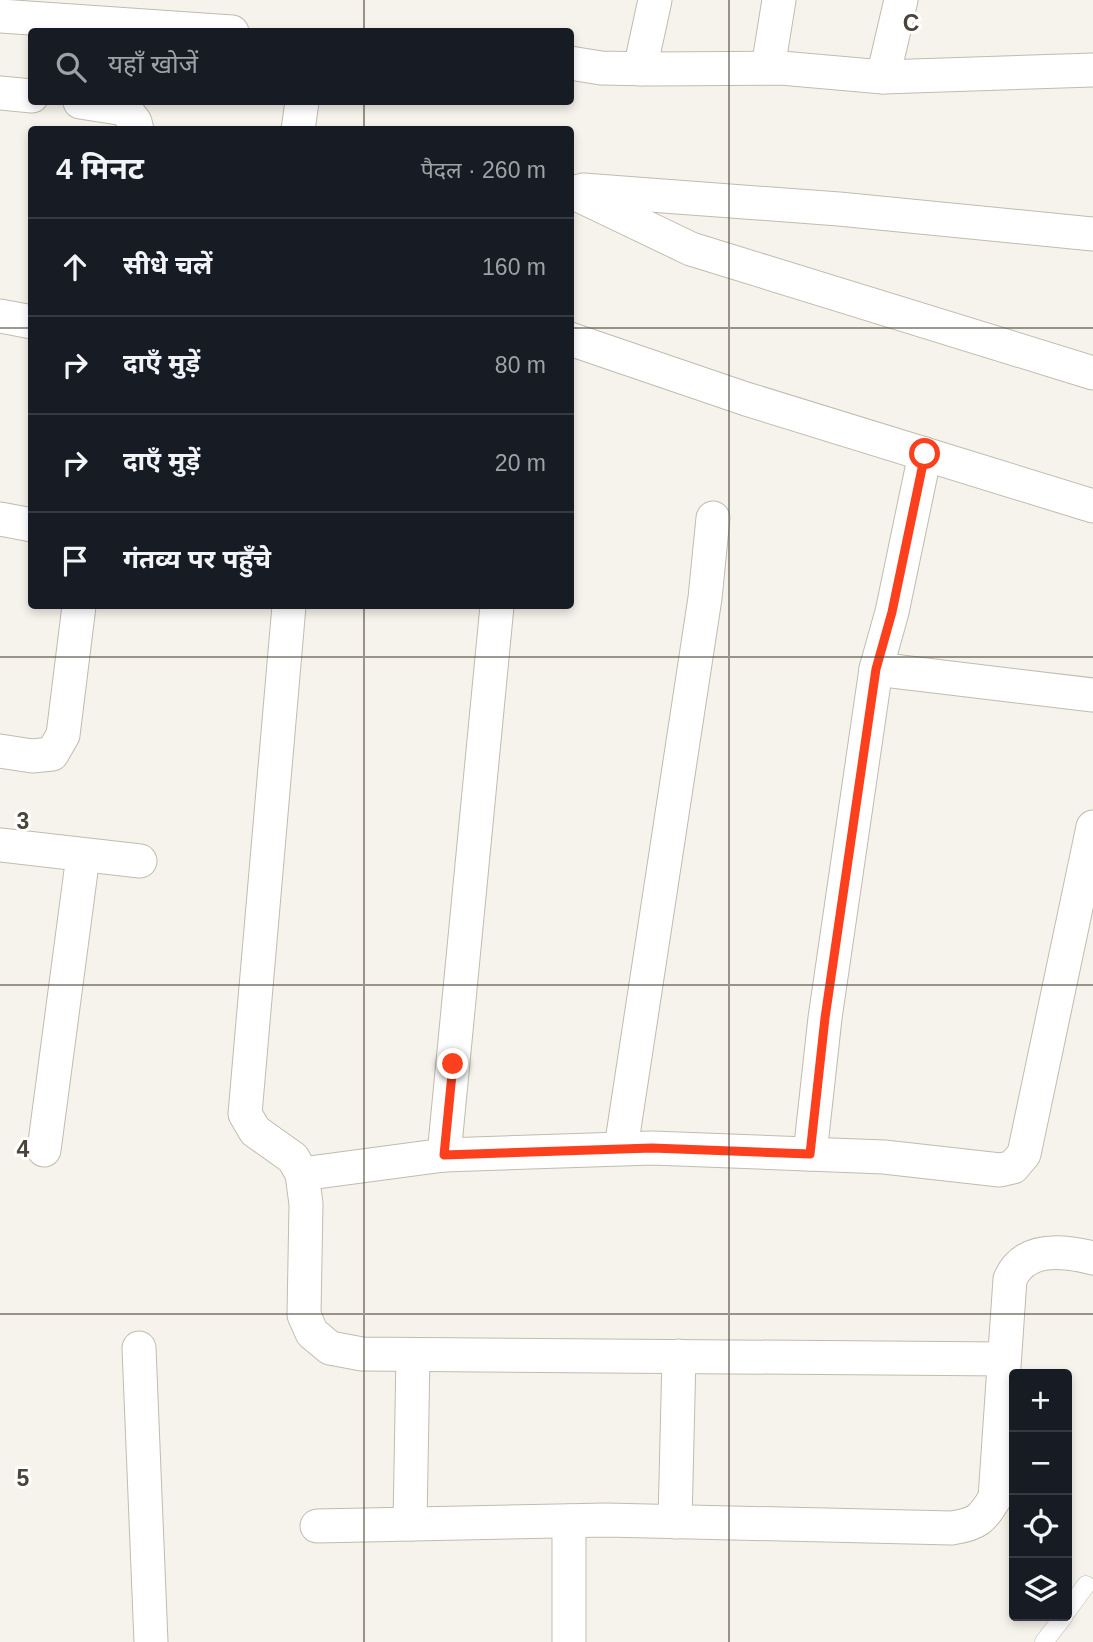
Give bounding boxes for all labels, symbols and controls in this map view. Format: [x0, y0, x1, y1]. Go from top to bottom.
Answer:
text: C [903, 10, 919, 36]
search box [28, 28, 574, 105]
icon: search [52, 48, 90, 86]
text: यहाँ खोजें [108, 49, 198, 79]
text: 4 मिनट [56, 152, 144, 185]
text: पैदल · 260 m [421, 157, 546, 183]
icon: ahead [56, 248, 94, 286]
text: सीधे चलें [123, 250, 212, 280]
text: 160 m [482, 254, 546, 280]
icon: right [56, 346, 94, 384]
text: दाएँ मुड़ें [123, 348, 200, 378]
text: 80 m [495, 352, 546, 378]
route start [909, 438, 940, 469]
icon: right [56, 444, 94, 482]
text: दाएँ मुड़ें [123, 446, 200, 476]
text: 20 m [495, 450, 546, 476]
icon: arrive [56, 542, 94, 580]
text: गंतव्य पर पहुँचे [123, 544, 271, 574]
text: 3 [17, 808, 29, 834]
route end [437, 1048, 468, 1079]
text: 4 [17, 1136, 30, 1162]
map controls [1009, 1369, 1072, 1621]
button: + [1009, 1369, 1072, 1432]
button: − [1009, 1432, 1072, 1495]
text: 5 [17, 1465, 30, 1491]
button: locate [1009, 1495, 1072, 1558]
button: layers [1009, 1558, 1072, 1621]

